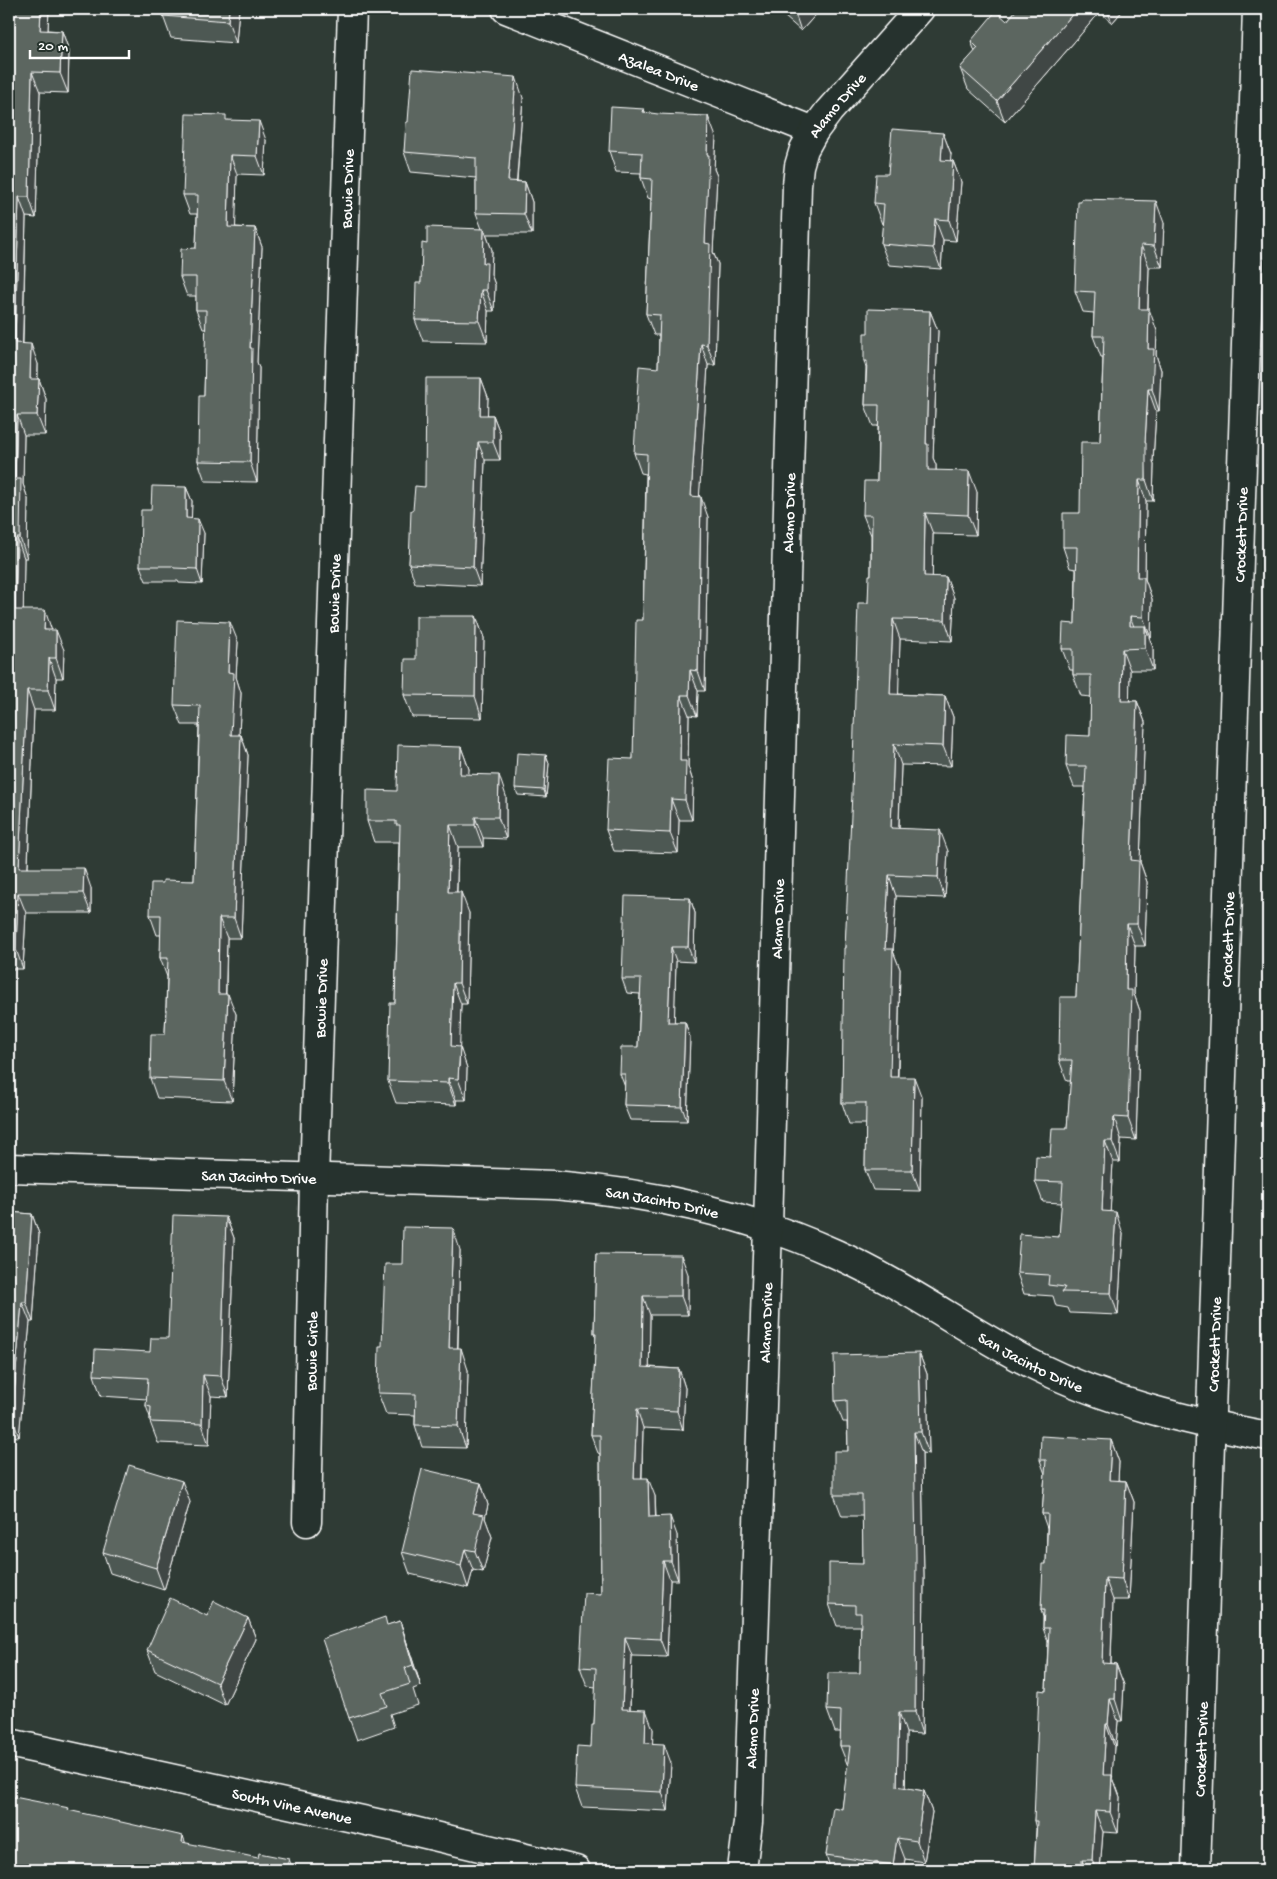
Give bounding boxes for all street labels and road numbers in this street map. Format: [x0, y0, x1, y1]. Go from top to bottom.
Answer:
street label: Azalea Drive [615, 49, 702, 98]
street label: Alamo Drive [806, 69, 872, 142]
street label: Bowie Drive [339, 148, 360, 230]
street label: Alamo Drive [781, 472, 802, 553]
street label: Crockett Drive [1232, 486, 1254, 583]
street label: Bowie Drive [326, 553, 347, 634]
street label: Alamo Drive [769, 878, 791, 959]
street label: Crockett Drive [1219, 891, 1241, 988]
street label: Bowie Drive [313, 958, 334, 1039]
street label: San Jacinto Drive [201, 1168, 317, 1191]
street label: San Jacinto Drive [604, 1184, 721, 1225]
street label: Alamo Drive [757, 1282, 779, 1363]
street label: Crockett Drive [1206, 1296, 1228, 1392]
street label: Bowie Circle [304, 1310, 324, 1392]
street label: San Jacinto Drive [974, 1330, 1086, 1399]
street label: Alamo Drive [744, 1687, 766, 1769]
street label: Crockett Drive [1192, 1701, 1215, 1797]
street label: South Vine Avenue [230, 1786, 354, 1831]

